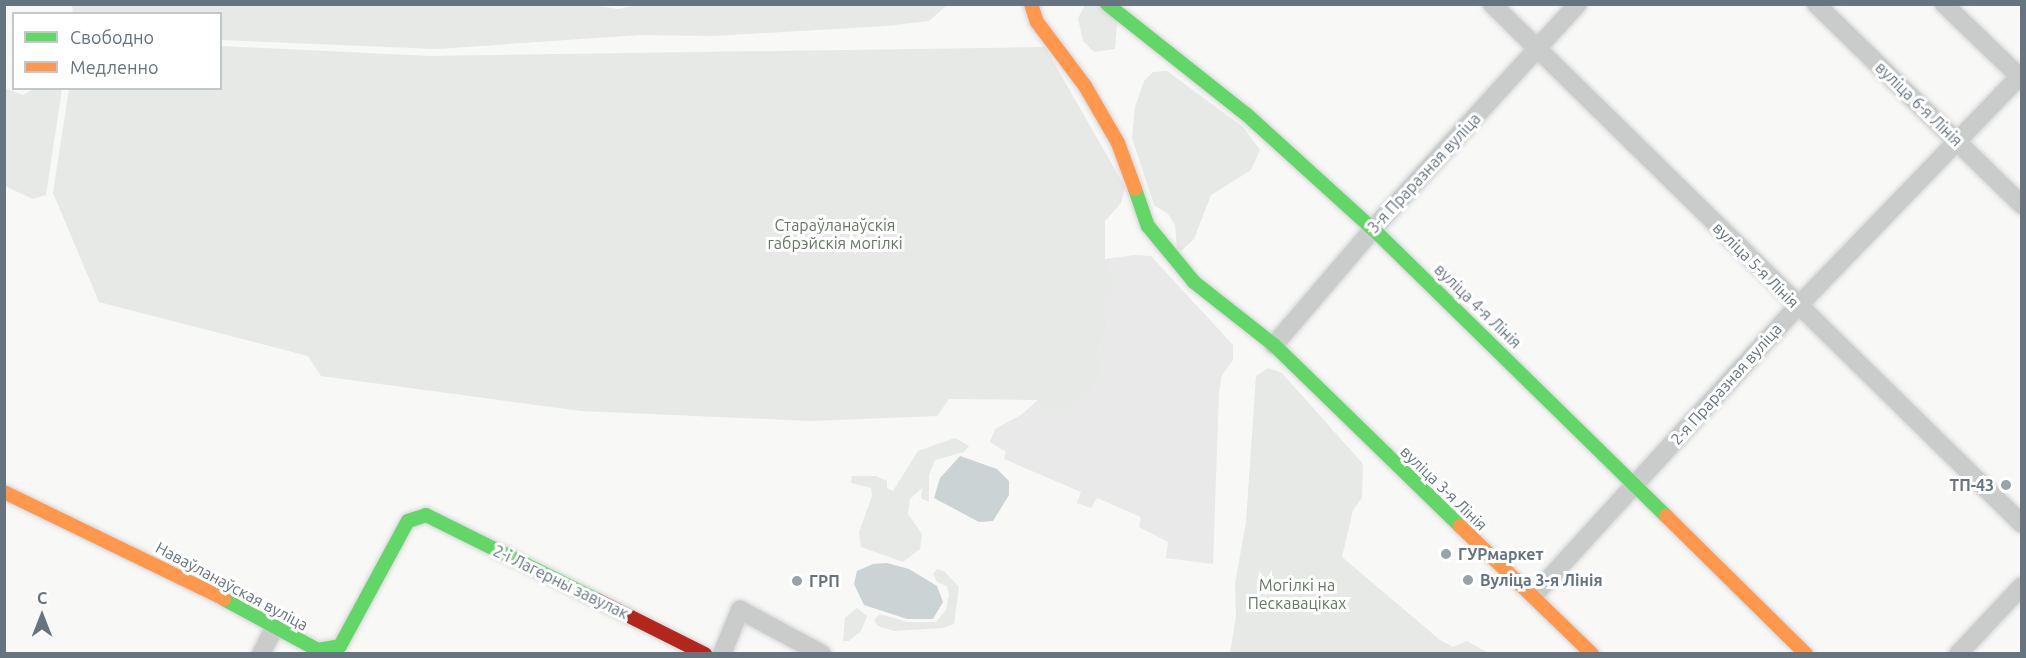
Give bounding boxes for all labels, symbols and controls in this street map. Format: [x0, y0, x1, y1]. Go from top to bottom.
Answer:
legend [12, 12, 222, 90]
text: Свободно [70, 27, 154, 47]
text: Медленно [70, 57, 159, 77]
street label: вуліца 6-я Лінія [1872, 58, 1966, 150]
street label: 3-я Праразная вуліца [1364, 109, 1484, 237]
park label: Стараўланаўскія габрэйскія могілкі [767, 215, 903, 253]
street label: вуліца 5-я Лінія [1709, 218, 1803, 312]
street label: вуліца 4-я Лінія [1431, 260, 1525, 352]
street label: 2-я Праразная вуліца [1666, 319, 1786, 449]
street label: вуліца 3-я Лінія [1397, 442, 1491, 534]
place label: ТП-43 [1950, 475, 1994, 495]
marker: ТП-43 [1999, 478, 2013, 492]
street label: Наваўланаўская вуліца [152, 538, 312, 634]
street label: 2-і Лагерны завулак [490, 541, 632, 623]
place label: ГУРмаркет [1458, 544, 1544, 564]
marker: ГУРмаркет [1439, 547, 1453, 561]
place label: Вуліца 3-я Лінія [1480, 570, 1603, 590]
place label: ГРП [809, 571, 840, 591]
marker: Вуліца 3-я Лінія [1461, 573, 1475, 587]
marker: ГРП [790, 574, 804, 588]
park label: Могілкі на Пескаваціках [1248, 575, 1346, 613]
north arrow [12, 586, 72, 646]
text: С [37, 589, 47, 607]

